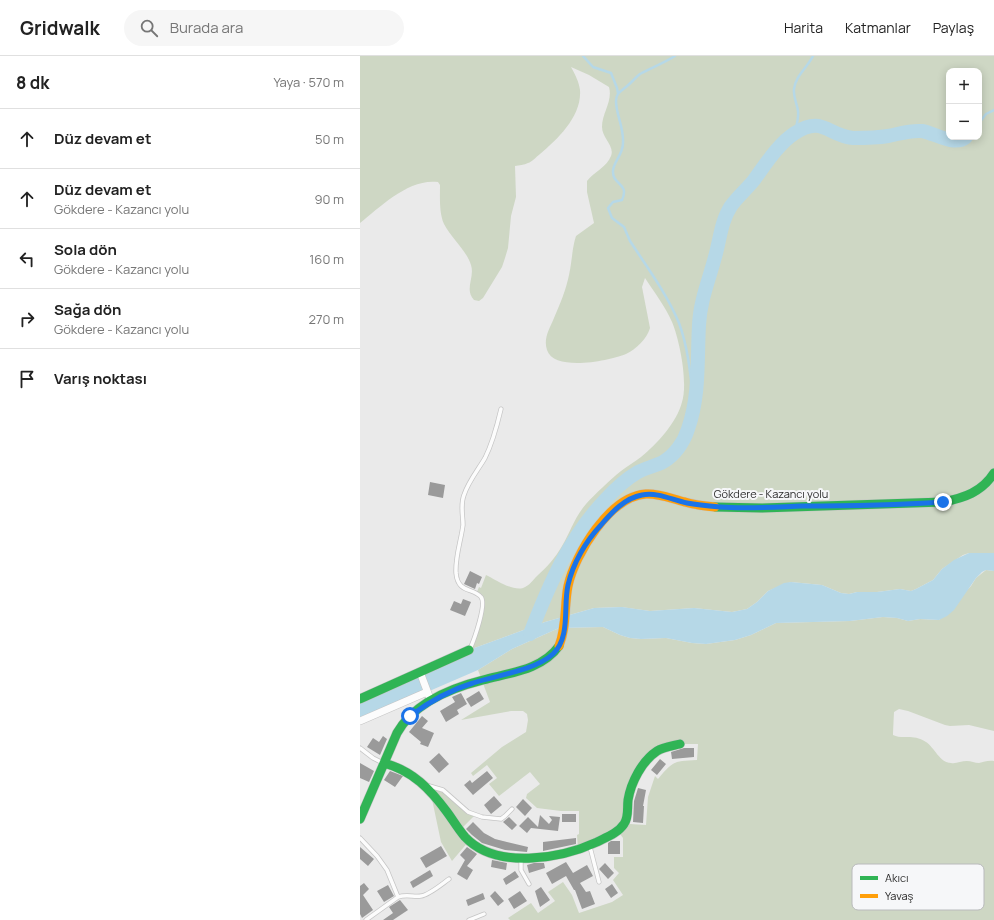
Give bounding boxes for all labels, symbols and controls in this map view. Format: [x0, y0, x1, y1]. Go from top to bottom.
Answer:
search box [124, 10, 404, 46]
text: Gridwalk [20, 15, 100, 41]
icon: search [138, 17, 160, 39]
text: Burada ara [170, 17, 243, 38]
text: Harita [784, 18, 823, 37]
text: Katmanlar [845, 18, 911, 37]
text: Paylaş [933, 18, 974, 37]
map controls [946, 68, 982, 140]
button: + [946, 68, 982, 104]
text: 8 dk [16, 71, 49, 94]
text: Yaya · 570 m [273, 73, 344, 91]
button: − [946, 104, 982, 140]
icon: ahead [16, 128, 38, 150]
text: Düz devam et [54, 128, 151, 149]
text: 50 m [315, 130, 344, 148]
text: Düz devam et [54, 179, 151, 200]
icon: ahead [16, 188, 38, 210]
text: 90 m [314, 190, 344, 208]
text: Gökdere - Kazancı yolu [54, 200, 189, 218]
text: Sola dön [54, 239, 117, 260]
icon: left [16, 248, 38, 270]
text: 160 m [309, 250, 344, 268]
text: Gökdere - Kazancı yolu [54, 260, 189, 278]
text: Sağa dön [54, 299, 121, 320]
icon: right [16, 308, 38, 330]
text: 270 m [309, 310, 344, 328]
text: Gökdere - Kazancı yolu [54, 320, 189, 338]
icon: arrive [16, 368, 38, 390]
text: Varış noktası [54, 368, 147, 389]
street label: Gökdere - Kazancı yolu [714, 486, 828, 501]
route end [934, 493, 952, 511]
route start [401, 707, 419, 725]
legend [852, 864, 984, 910]
text: Akıcı [885, 870, 909, 885]
text: Yavaş [885, 888, 913, 903]

